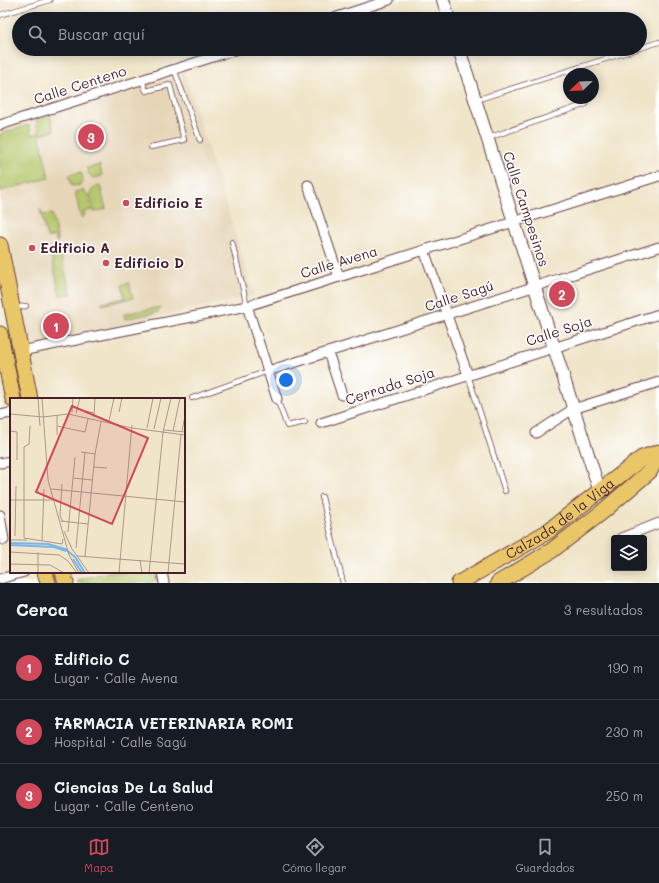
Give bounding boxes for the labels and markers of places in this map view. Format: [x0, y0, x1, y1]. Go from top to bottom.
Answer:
pin: 3 [78, 122, 104, 152]
place label: Edificio E [134, 193, 203, 212]
marker: Edificio E [121, 198, 131, 208]
place label: Edificio A [40, 238, 110, 257]
marker: Edificio A [27, 243, 37, 253]
place label: Edificio D [114, 253, 184, 272]
marker: Edificio D [101, 258, 111, 268]
pin: 2 [549, 279, 575, 309]
pin: 1 [43, 311, 69, 341]

